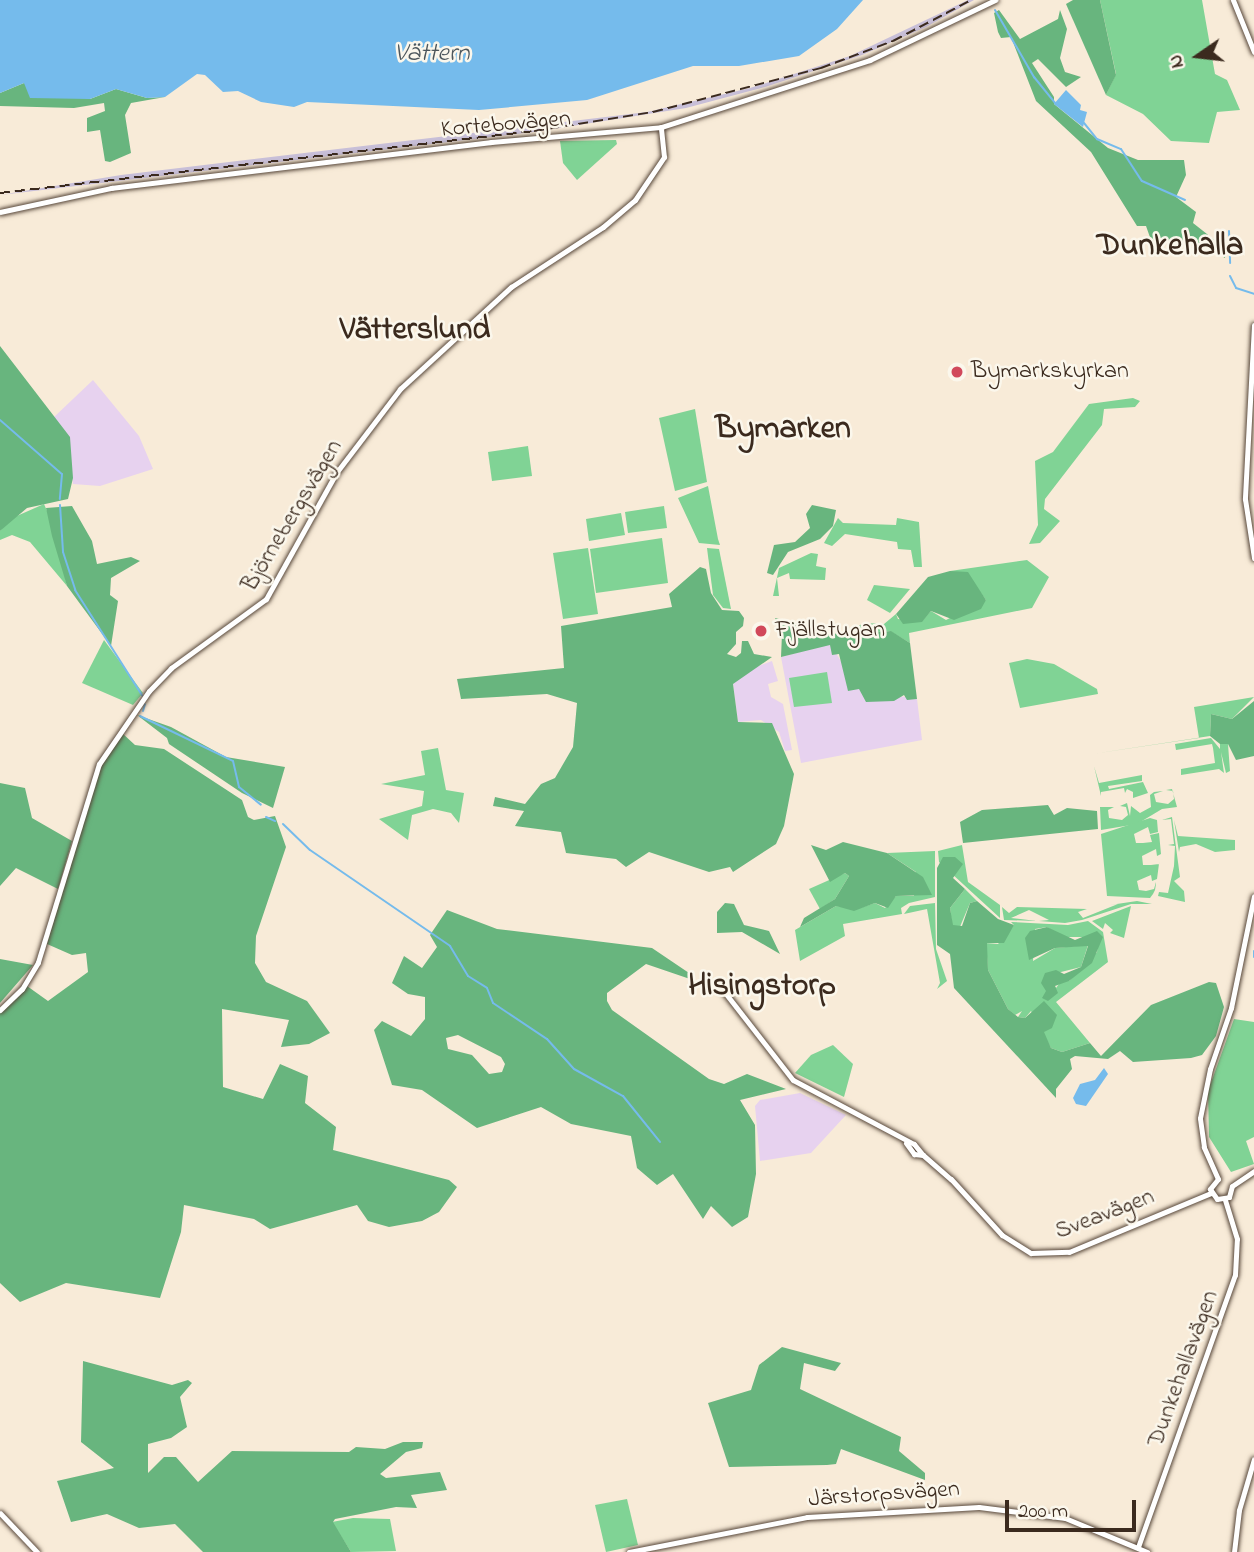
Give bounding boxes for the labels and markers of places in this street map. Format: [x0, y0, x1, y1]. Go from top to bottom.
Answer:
place label: Bymarkskyrkan [971, 358, 1129, 386]
marker: Bymarkskyrkan [949, 364, 965, 380]
place label: Fjällstugan [775, 617, 885, 645]
marker: Fjällstugan [753, 623, 769, 639]

